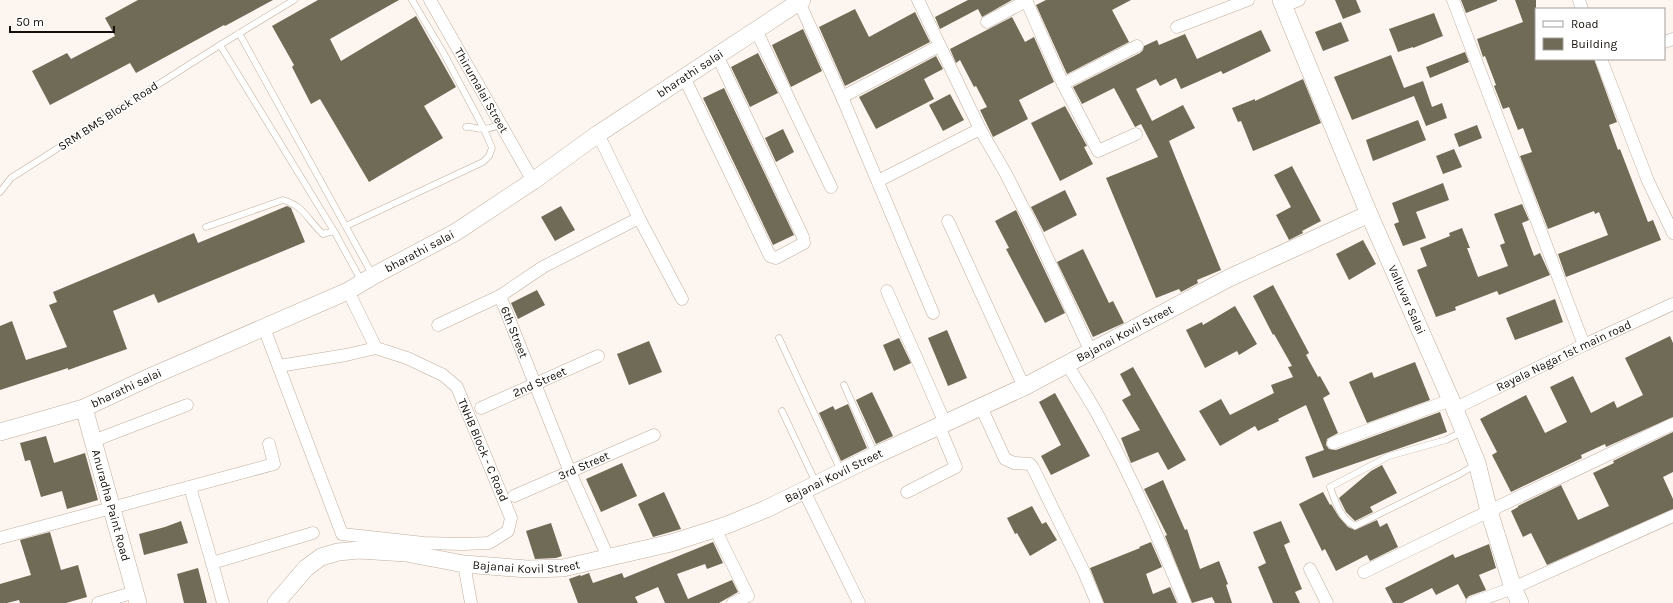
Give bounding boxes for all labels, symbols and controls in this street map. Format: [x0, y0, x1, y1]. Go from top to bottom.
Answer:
scale bar [10, 8, 114, 34]
legend [1535, 8, 1665, 60]
text: 50 m [16, 15, 44, 29]
text: Road [1571, 17, 1599, 31]
text: Building [1571, 37, 1618, 51]
street label: Thirumalai Street [452, 45, 511, 136]
street label: bharathi salai [654, 47, 726, 100]
street label: SRM BMS Block Road [55, 78, 161, 154]
street label: bharathi salai [382, 227, 457, 275]
street label: Valluvar Salai [1385, 263, 1428, 336]
street label: Bajanai Kovil Street [1074, 302, 1176, 365]
street label: 6th Street [498, 304, 531, 360]
street label: Rayala Nagar 1st main road [1494, 317, 1633, 394]
street label: 2nd Street [511, 364, 569, 400]
street label: bharathi salai [89, 366, 164, 411]
street label: TNHB Block - C Road [455, 396, 511, 504]
street label: Bajanai Kovil Street [782, 446, 885, 506]
street label: Anuradha Paint Road [89, 448, 133, 563]
street label: 3rd Street [556, 448, 612, 483]
street label: Bajanai Kovil Street [472, 557, 581, 576]

